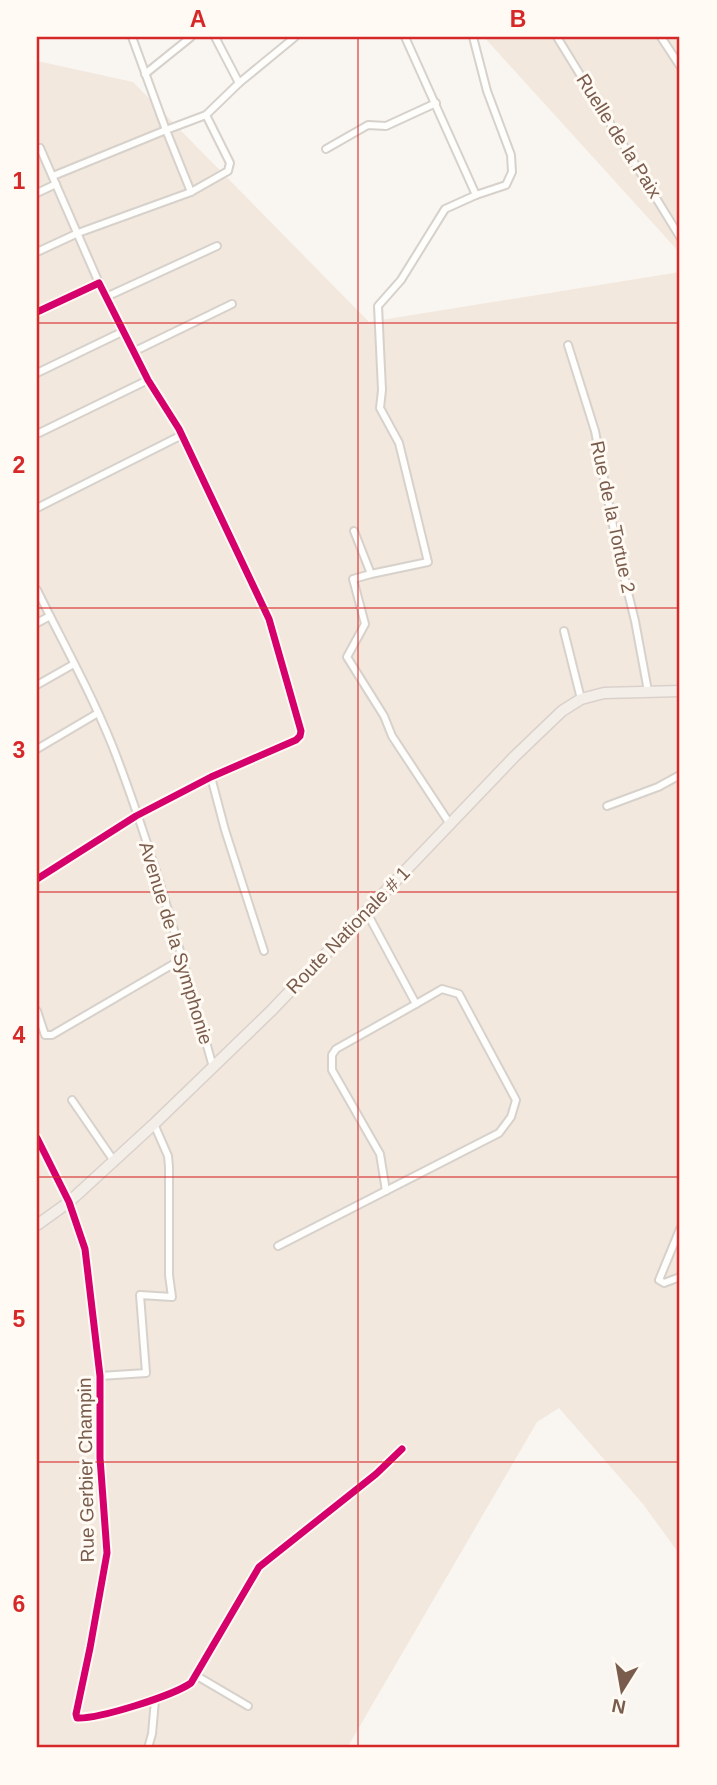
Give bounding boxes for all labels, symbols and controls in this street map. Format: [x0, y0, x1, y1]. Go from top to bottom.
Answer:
text: A [190, 6, 206, 32]
text: B [510, 6, 526, 32]
street label: Ruelle de la Paix [572, 70, 666, 202]
text: 1 [13, 168, 26, 194]
street label: Rue de la Tortue 2 [587, 439, 639, 595]
text: 2 [13, 452, 25, 478]
text: 3 [13, 737, 25, 763]
street label: Avenue de la Symphonie [135, 839, 217, 1047]
street label: Route Nationale # 1 [282, 862, 414, 998]
text: 4 [13, 1022, 26, 1048]
text: 5 [13, 1306, 26, 1332]
street label: Rue Gerbier Champin [74, 1377, 98, 1563]
text: 6 [13, 1591, 25, 1617]
north arrow [588, 1656, 658, 1726]
text: N [610, 1695, 628, 1718]

